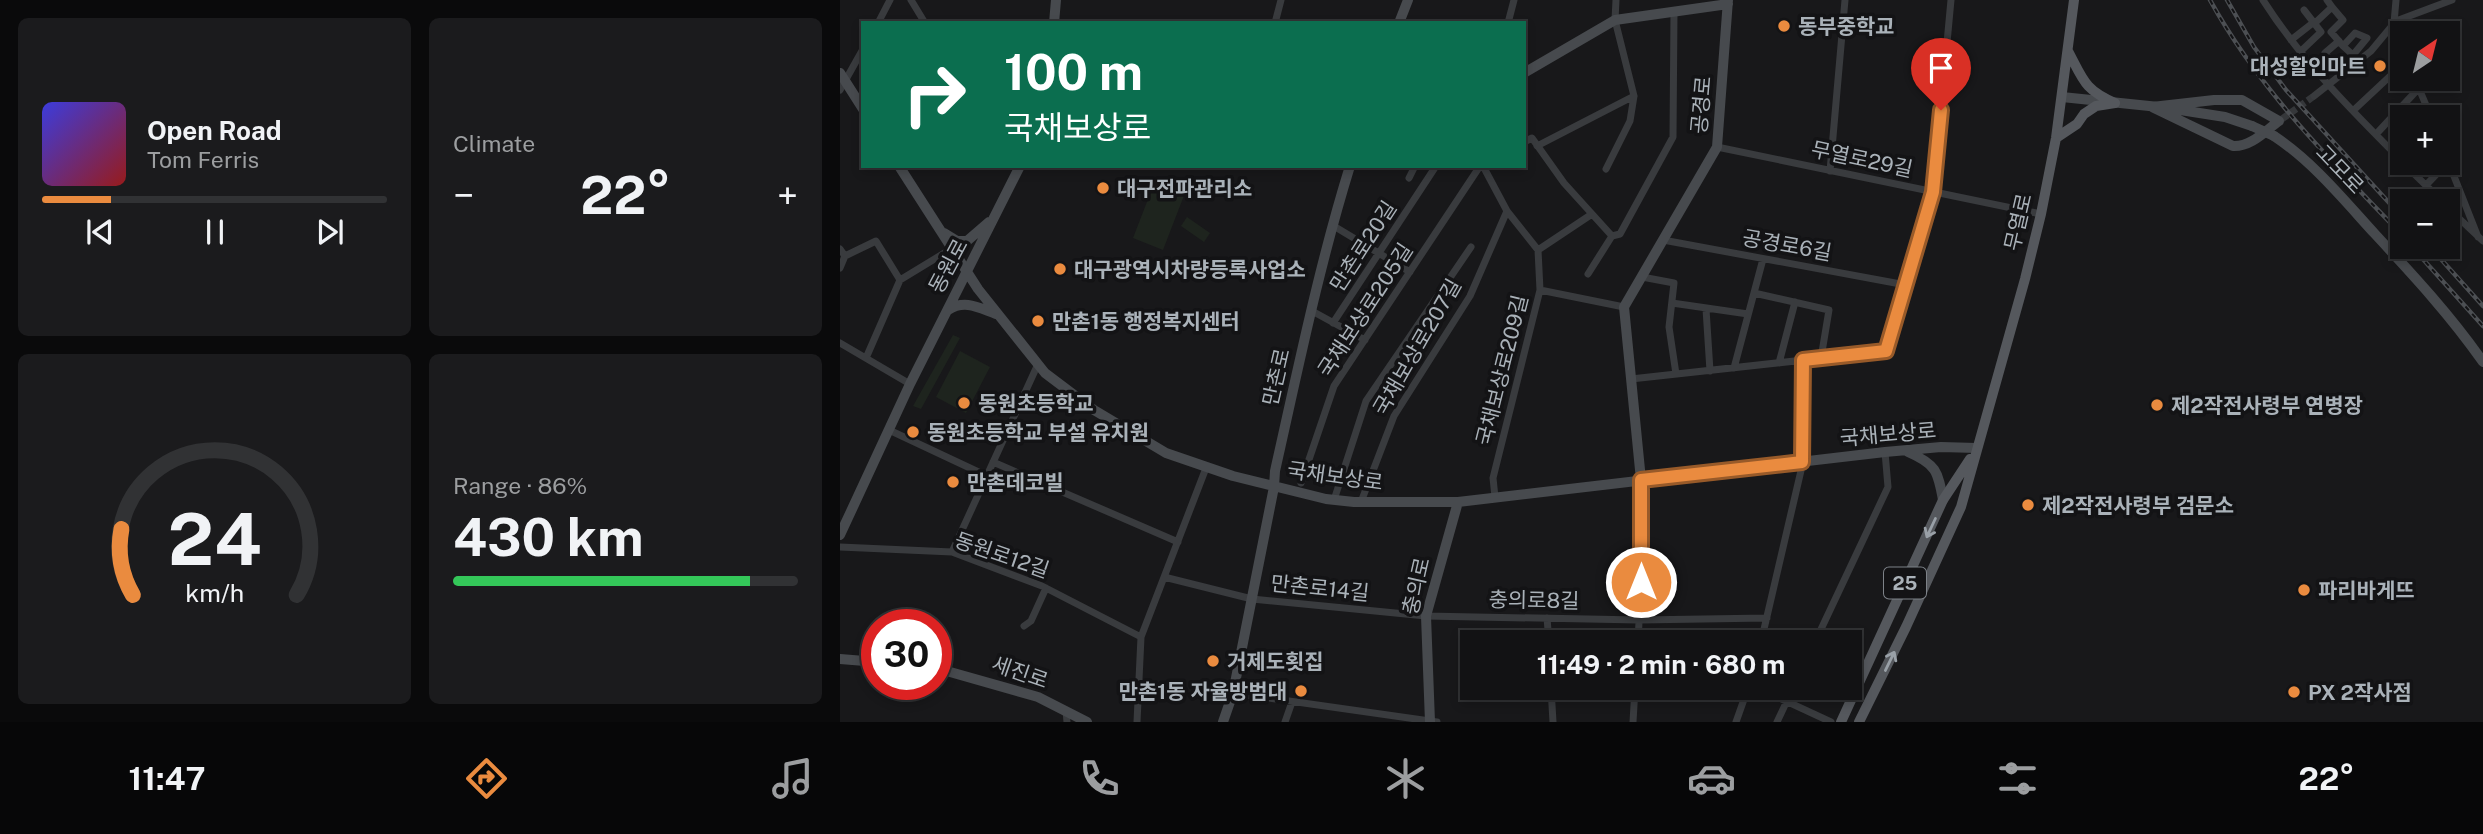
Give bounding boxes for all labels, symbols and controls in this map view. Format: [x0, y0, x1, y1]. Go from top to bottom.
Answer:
place label: 동부중학교 [1798, 14, 1895, 39]
marker: 동부중학교 [1776, 18, 1792, 34]
north arrow [2390, 21, 2460, 91]
map controls [2390, 21, 2460, 259]
pin [1911, 38, 1971, 110]
text: 100 m [1004, 43, 1143, 101]
icon: right [889, 49, 980, 140]
icon: arrive [1922, 49, 1960, 87]
place label: 대성할인마트 [2250, 54, 2366, 79]
marker: 대성할인마트 [2372, 58, 2388, 74]
street label: 공경로 [1686, 75, 1716, 135]
button: + [2390, 105, 2460, 175]
text: 국채보상로 [1004, 109, 1151, 146]
text: Open Road [147, 115, 282, 146]
text: Climate [453, 130, 535, 157]
street label: 무열로29길 [1809, 136, 1915, 182]
street label: 고모로 [2311, 139, 2369, 199]
text: Tom Ferris [147, 146, 259, 173]
text: 22° [580, 165, 671, 226]
text: − [453, 173, 474, 218]
text: + [777, 173, 798, 218]
place label: 대구전파관리소 [1117, 176, 1252, 201]
marker: 대구전파관리소 [1095, 180, 1111, 196]
button: − [2390, 189, 2460, 259]
street label: 무열로 [1999, 191, 2037, 253]
street label: 만촌로20길 [1325, 196, 1401, 296]
icon: previous [81, 213, 119, 251]
icon: pause [196, 213, 234, 251]
icon: next [311, 213, 349, 251]
street label: 공경로6길 [1740, 225, 1834, 265]
street label: 동원로 [923, 235, 973, 297]
street label: 국채보상로205길 [1312, 238, 1418, 382]
place label: 대구광역시차량등록사업소 [1074, 257, 1306, 282]
marker: 대구광역시차량등록사업소 [1052, 261, 1068, 277]
street label: 국채보상로207길 [1368, 274, 1466, 420]
street label: 국채보상로209길 [1471, 292, 1533, 448]
place label: 만촌1동 행정복지센터 [1052, 309, 1240, 334]
marker: 만촌1동 행정복지센터 [1030, 313, 1046, 329]
street label: 만촌로 [1257, 346, 1295, 408]
place label: 동원초등학교 [978, 391, 1094, 416]
place label: 제2작전사령부 연병장 [2171, 393, 2363, 418]
marker: 동원초등학교 [956, 395, 972, 411]
marker: 제2작전사령부 연병장 [2149, 397, 2165, 413]
street label: 국채보상로 [1839, 417, 1937, 451]
place label: 동원초등학교 부설 유치원 [927, 420, 1149, 445]
marker: 동원초등학교 부설 유치원 [905, 424, 921, 440]
street label: 국채보상로 [1285, 457, 1385, 495]
place label: 만촌데코빌 [967, 470, 1064, 495]
text: Range · 86% [453, 472, 587, 499]
marker: 만촌데코빌 [945, 474, 961, 490]
place label: 제2작전사령부 검문소 [2042, 493, 2234, 518]
text: 24 [168, 496, 261, 581]
marker: 제2작전사령부 검문소 [2020, 497, 2036, 513]
text: 430 km [453, 507, 643, 568]
one-way arrow [1924, 517, 1937, 538]
street label: 동원로12길 [951, 527, 1053, 583]
position arrow [1604, 545, 1678, 619]
street label: 충의로 [1397, 555, 1435, 617]
road number: 25 [1884, 568, 1926, 598]
street label: 만촌로14길 [1269, 570, 1371, 606]
text: km/h [185, 578, 244, 608]
place label: 파리바게뜨 [2318, 578, 2415, 603]
marker: 파리바게뜨 [2296, 582, 2312, 598]
street label: 충의로8길 [1488, 587, 1580, 613]
speed limit sign: 30 [861, 609, 952, 700]
place label: 거제도횟집 [1227, 649, 1324, 674]
text: 11:49 · 2 min · 680 m [1537, 649, 1785, 680]
street label: 세진로 [989, 651, 1051, 693]
one-way arrow [1883, 651, 1897, 672]
marker: 거제도횟집 [1205, 653, 1221, 669]
place label: 만촌1동 자율방범대 [1119, 679, 1287, 704]
place label: PX 2작사점 [2308, 680, 2412, 705]
marker: 만촌1동 자율방범대 [1293, 683, 1309, 699]
marker: PX 2작사점 [2286, 684, 2302, 700]
icon: directions [462, 754, 511, 803]
icon: music [768, 754, 817, 803]
icon: phone [1075, 754, 1124, 803]
icon: climate [1381, 754, 1430, 803]
icon: car [1687, 754, 1736, 803]
icon: filters [1993, 754, 2042, 803]
text: 11:47 [129, 760, 205, 797]
text: 22° [2299, 760, 2354, 797]

